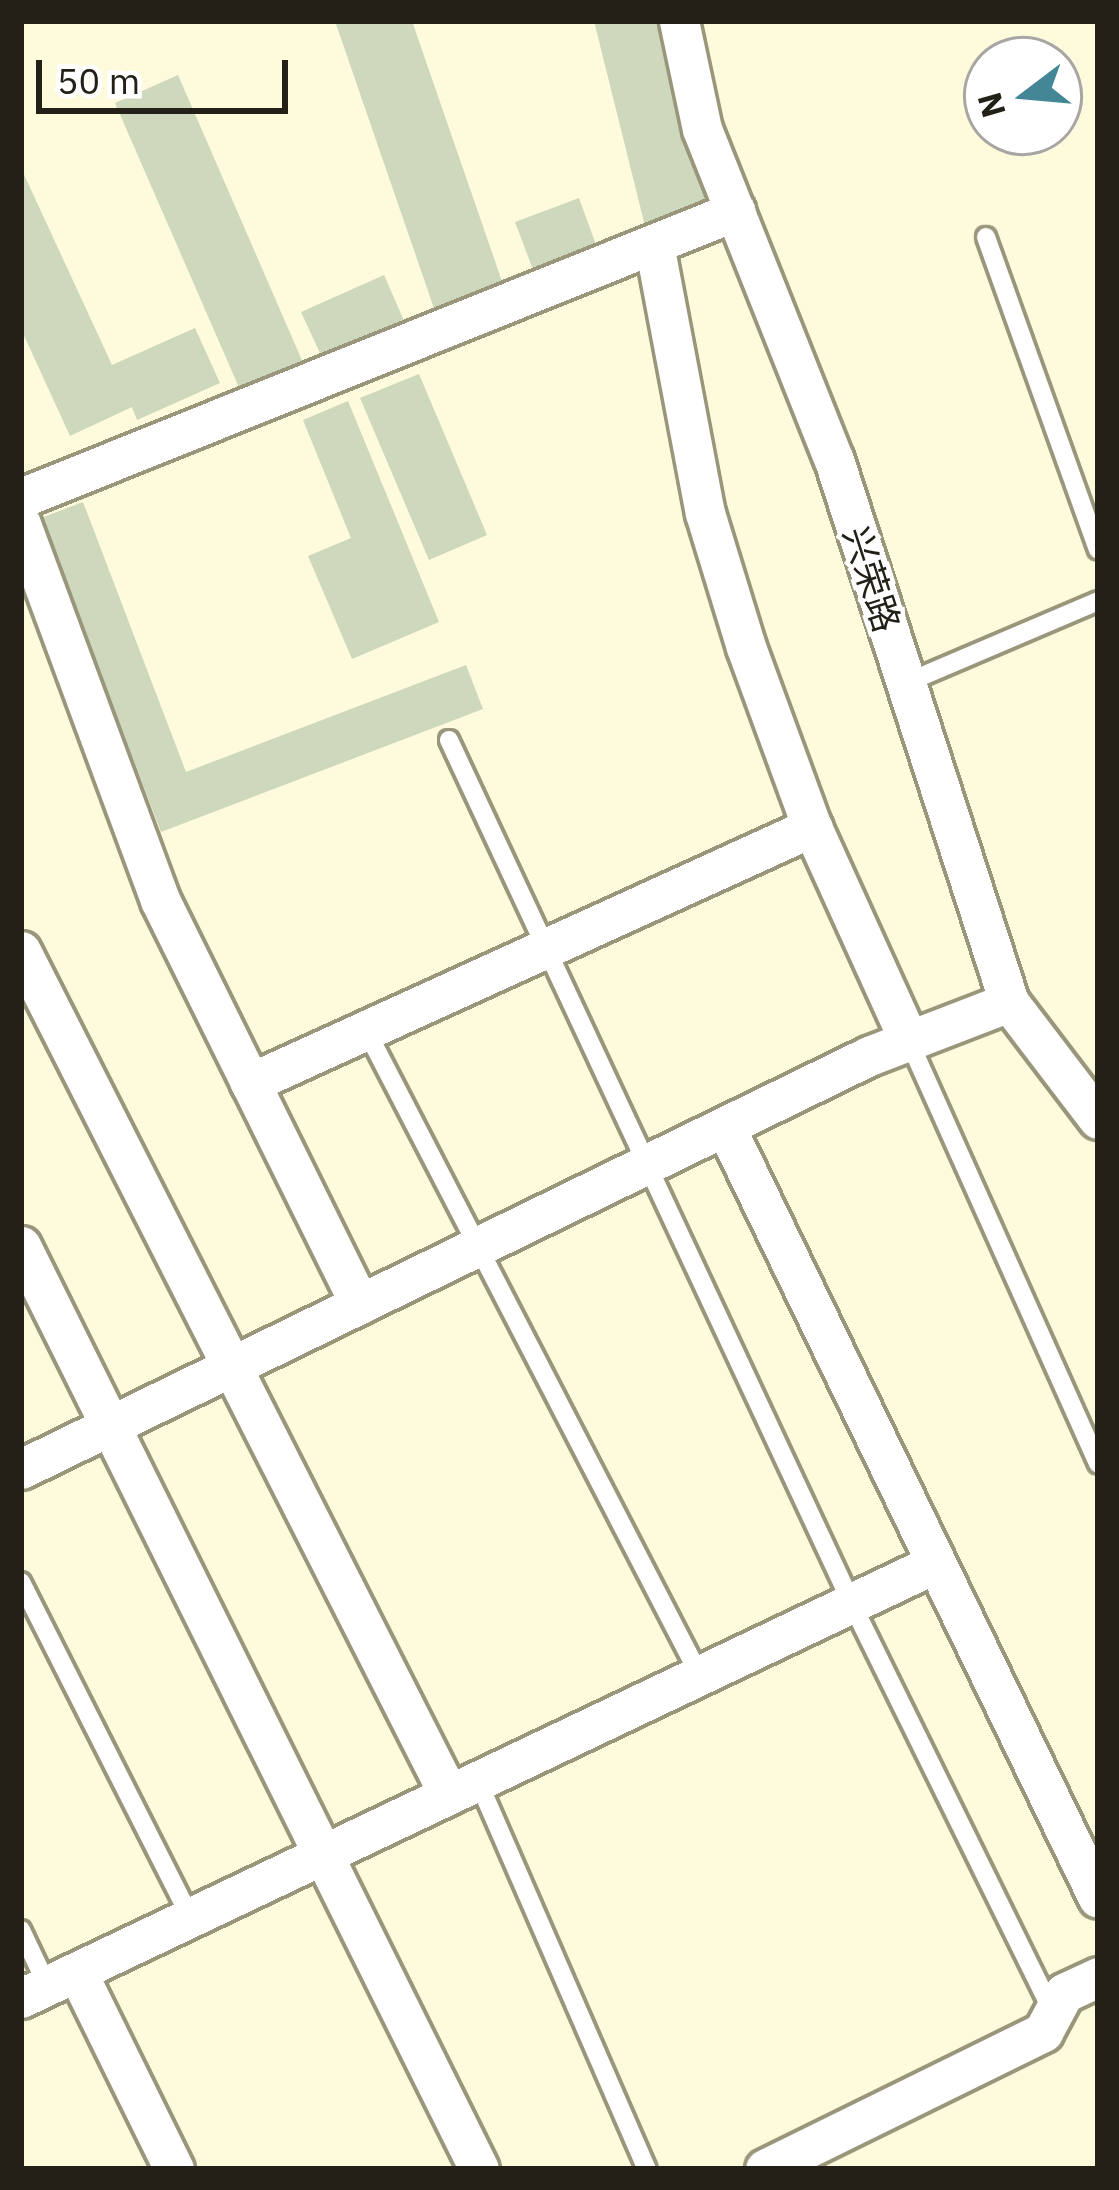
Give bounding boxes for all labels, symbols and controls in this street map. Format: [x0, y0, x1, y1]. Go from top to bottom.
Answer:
scale bar [42, 36, 294, 110]
north arrow [963, 36, 1083, 156]
text: 50 m [57, 57, 140, 104]
text: N [967, 88, 1015, 123]
street label: 兴荣路 [835, 521, 909, 637]

